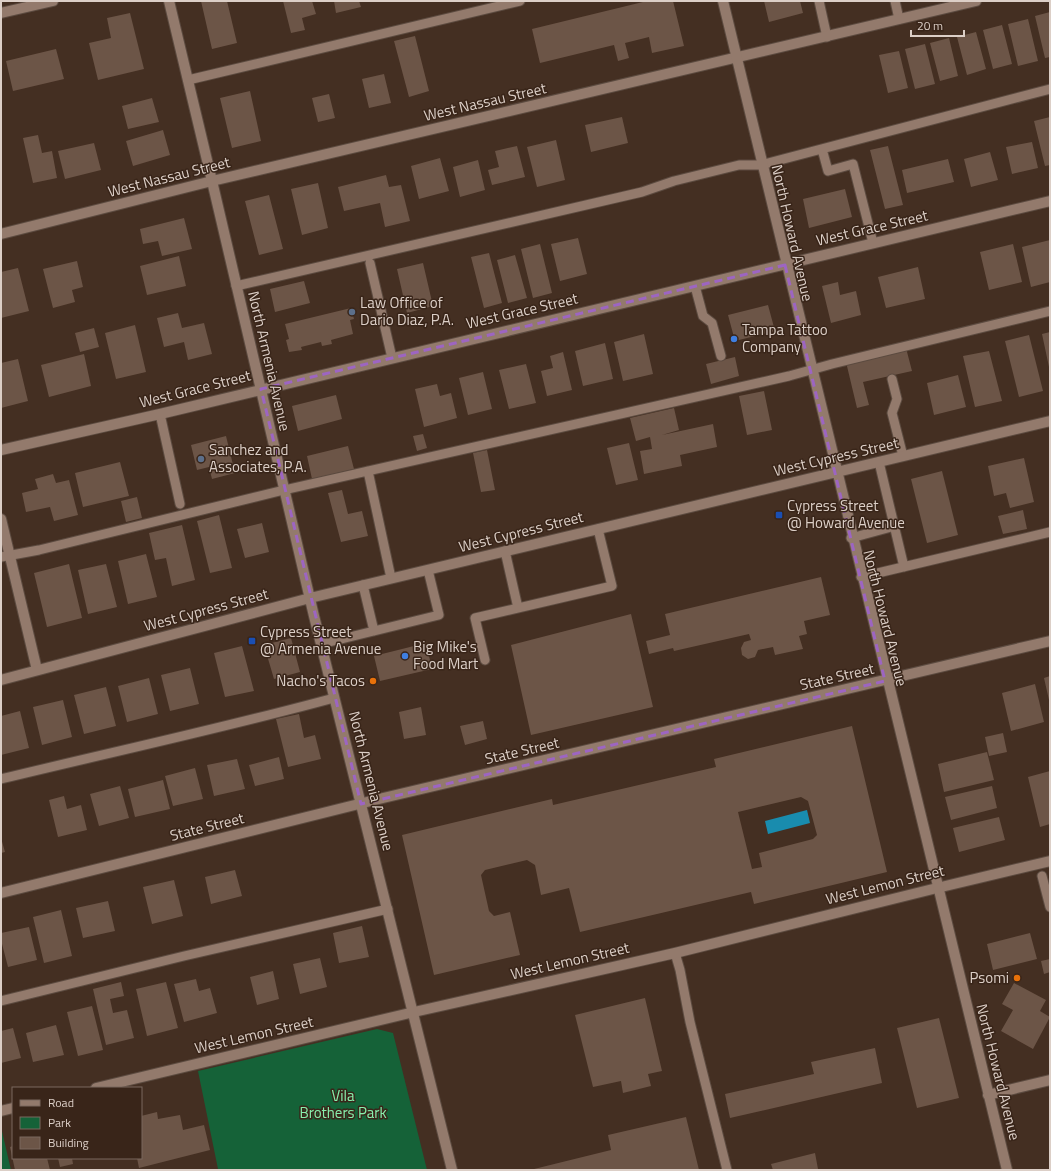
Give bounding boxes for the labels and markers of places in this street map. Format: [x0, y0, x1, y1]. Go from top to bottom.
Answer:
place label: Law Office of Dario Diaz, P.A. [360, 291, 454, 331]
marker: Law Office of Dario Diaz, P.A. [347, 307, 357, 317]
place label: Tampa Tattoo Company [742, 318, 828, 358]
marker: Tampa Tattoo Company [729, 334, 739, 344]
place label: Sanchez and Associates, P.A. [209, 438, 307, 478]
marker: Sanchez and Associates, P.A. [196, 454, 206, 464]
place label: Cypress Street @ Howard Avenue [787, 494, 905, 534]
marker: Cypress Street @ Howard Avenue [774, 510, 784, 520]
place label: Cypress Street @ Armenia Avenue [260, 620, 381, 660]
place label: Big Mike's Food Mart [413, 635, 479, 675]
marker: Cypress Street @ Armenia Avenue [247, 636, 257, 646]
marker: Big Mike's Food Mart [400, 651, 410, 661]
place label: Nacho's Tacos [276, 669, 365, 692]
marker: Nacho's Tacos [368, 676, 378, 686]
place label: Psomi [969, 966, 1009, 989]
marker: Psomi [1012, 973, 1022, 983]

